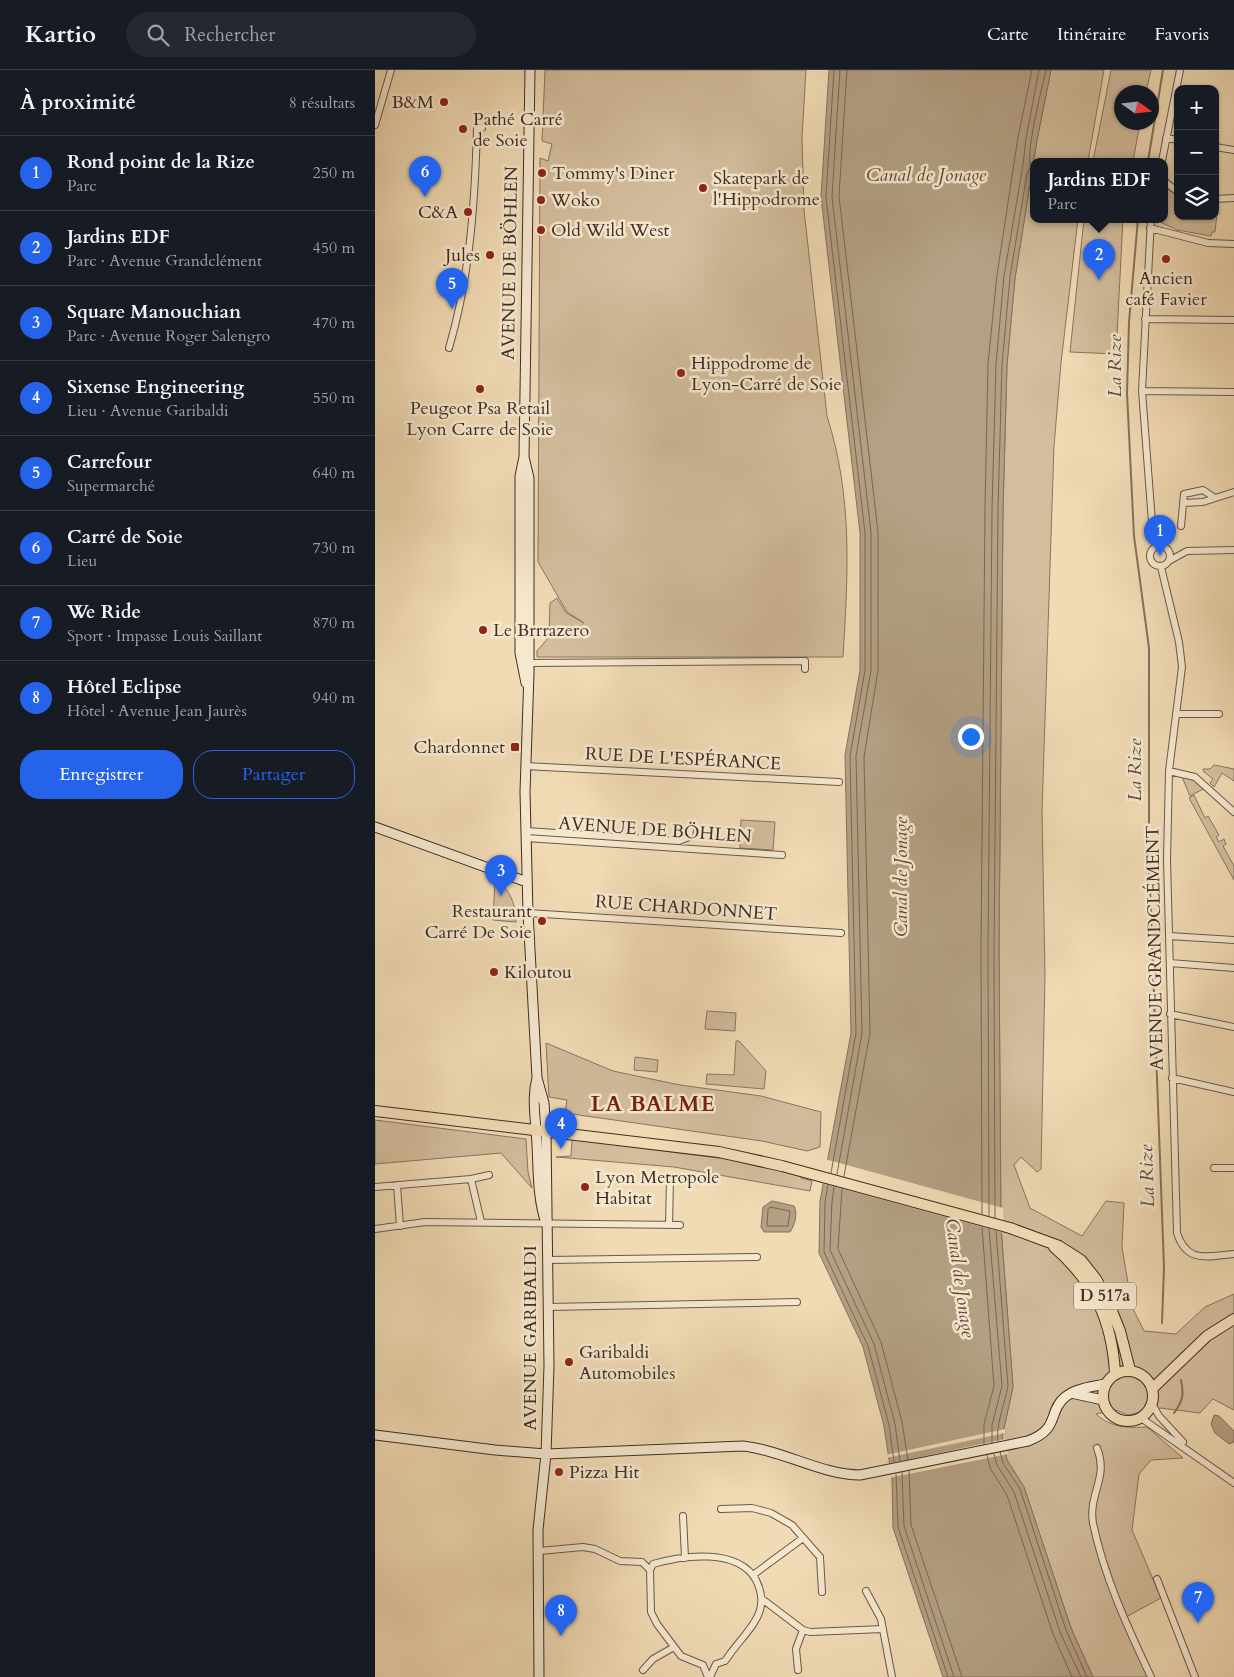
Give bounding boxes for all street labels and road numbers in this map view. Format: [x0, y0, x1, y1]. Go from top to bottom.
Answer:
street label: AVENUE DE BÖHLEN [496, 165, 524, 360]
street label: RUE DE L'ESPÉRANCE [584, 741, 782, 777]
street label: AVENUE DE BÖHLEN [557, 811, 753, 849]
street label: AVENUE GRANDCLÉMENT [1140, 825, 1170, 1071]
street label: RUE CHARDONNET [594, 889, 778, 927]
street label: AVENUE GARIBALDI [518, 1245, 543, 1431]
road number: D 517a [1074, 1282, 1136, 1310]

